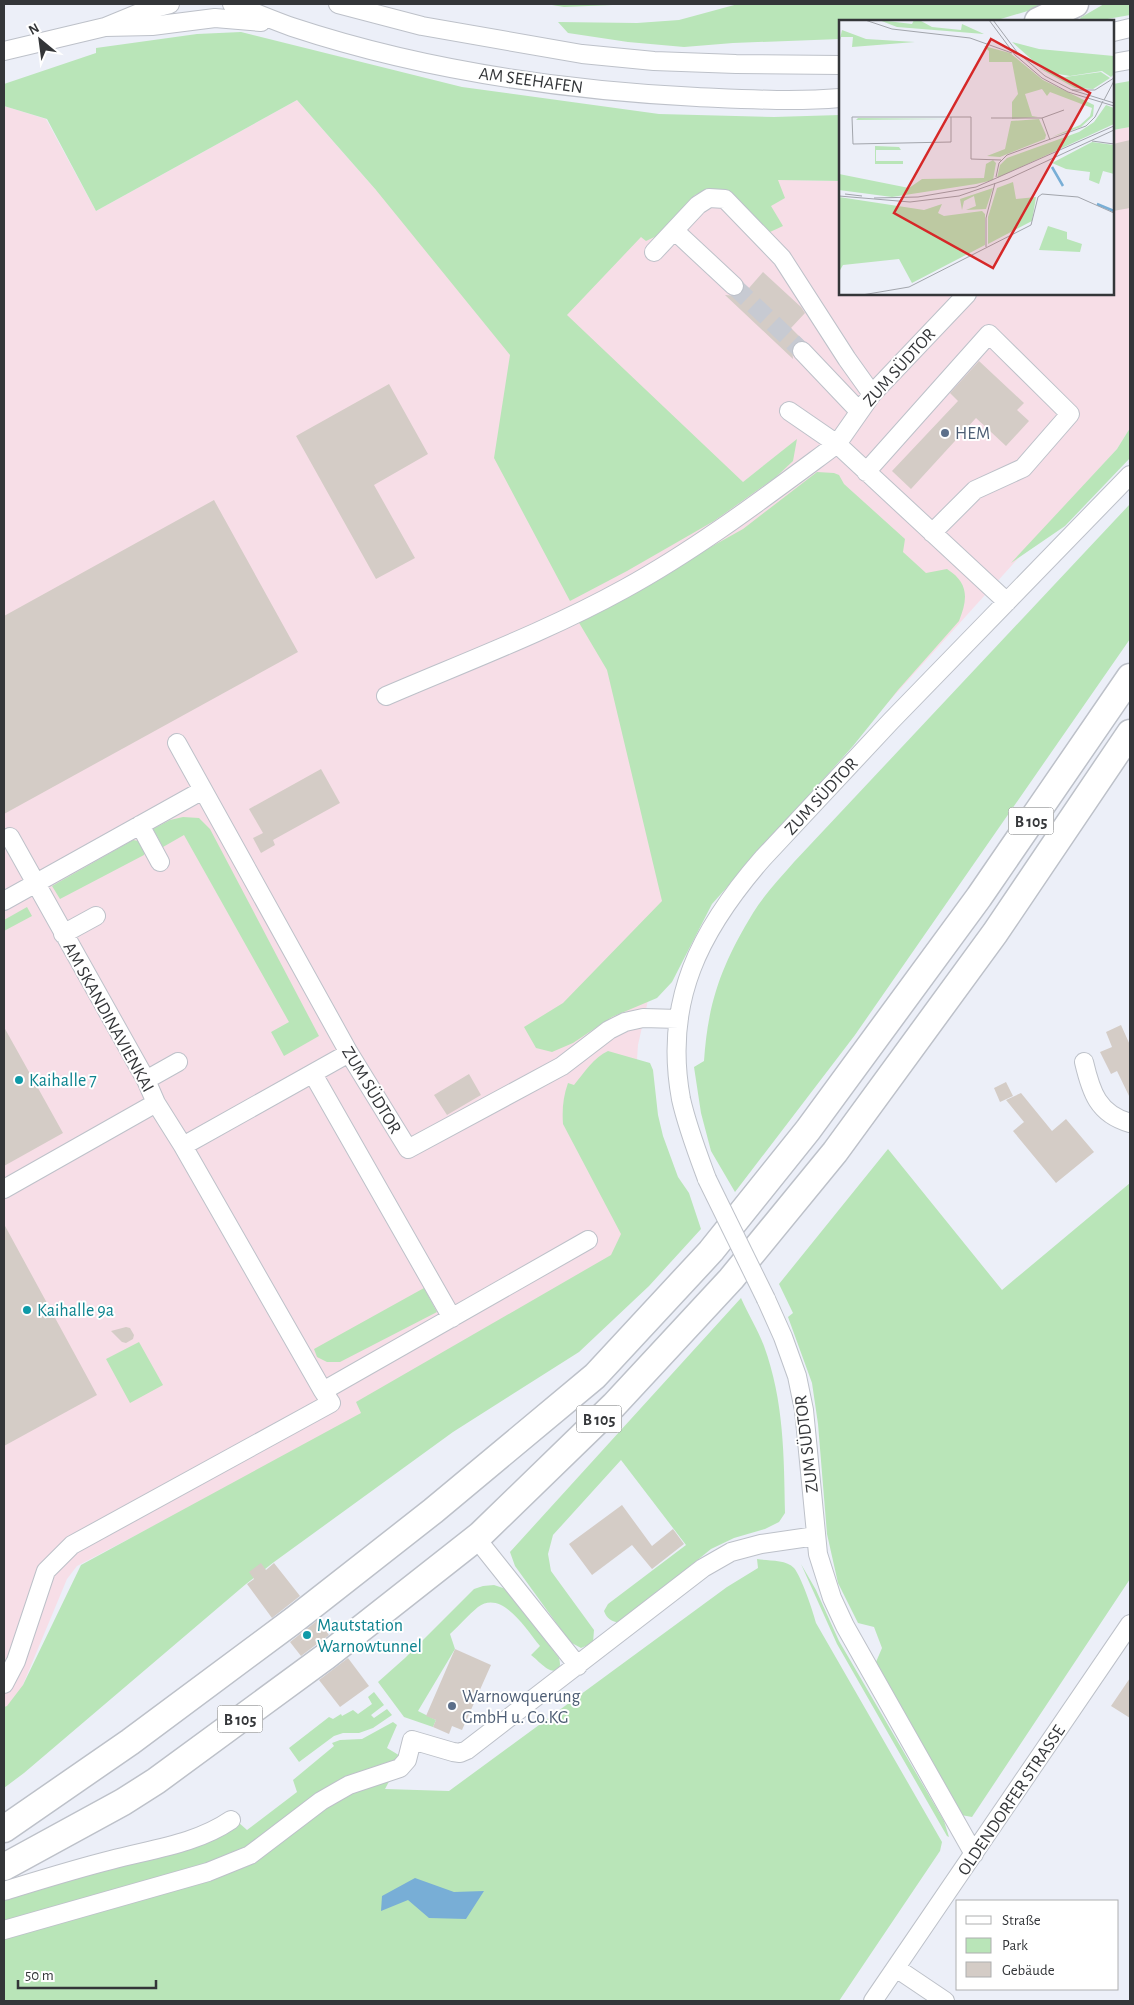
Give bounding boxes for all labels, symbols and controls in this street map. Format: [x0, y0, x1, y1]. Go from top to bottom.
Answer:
north arrow [15, 15, 65, 65]
inset map [839, 20, 1114, 295]
text: N [27, 21, 42, 38]
street label: AM SEEHAFEN [478, 65, 584, 97]
street label: ZUM SÜDTOR [859, 324, 939, 410]
place label: HEM [955, 425, 990, 443]
marker: HEM [939, 427, 951, 439]
street label: ZUM SÜDTOR [780, 753, 862, 839]
road number: B 105 [1008, 808, 1054, 834]
street label: AM SKANDINAVIENKAI [59, 939, 157, 1095]
street label: ZUM SÜDTOR [338, 1043, 406, 1137]
place label: Kaihalle 7 [29, 1072, 97, 1090]
marker: Kaihalle 7 [13, 1074, 25, 1086]
place label: Kaihalle 9a [37, 1302, 114, 1320]
marker: Kaihalle 9a [21, 1304, 33, 1316]
street label: ZUM SÜDTOR [790, 1394, 822, 1494]
road number: B 105 [576, 1406, 622, 1432]
place label: Mautstation Warnowtunnel [317, 1617, 422, 1656]
marker: Mautstation Warnowtunnel [301, 1629, 313, 1641]
place label: Warnowquerung GmbH u. Co.KG [462, 1688, 581, 1727]
marker: Warnowquerung GmbH u. Co.KG [446, 1700, 458, 1712]
road number: B 105 [218, 1706, 262, 1732]
street label: OLDENDORFER STRASSE [955, 1722, 1069, 1879]
legend [956, 1900, 1119, 1990]
text: Straße [1002, 1913, 1041, 1928]
text: Park [1002, 1938, 1028, 1953]
scale bar [18, 1958, 155, 1990]
text: Gebäude [1002, 1963, 1055, 1978]
text: 50 m [25, 1968, 54, 1983]

